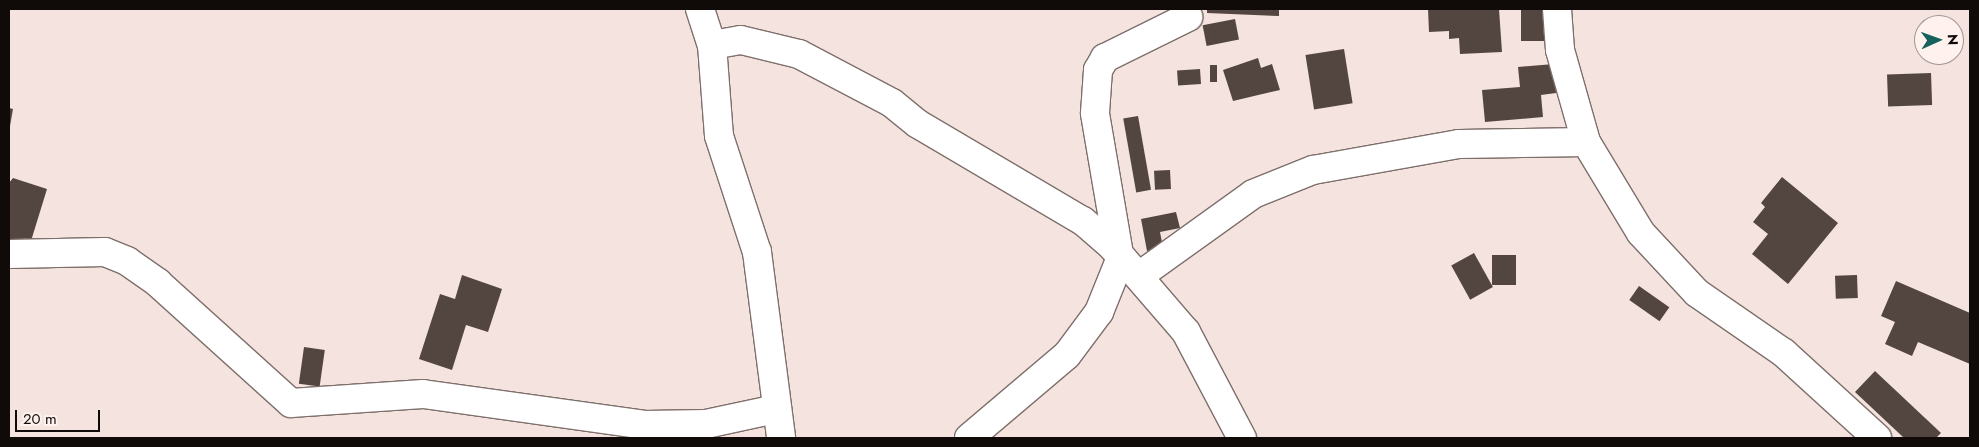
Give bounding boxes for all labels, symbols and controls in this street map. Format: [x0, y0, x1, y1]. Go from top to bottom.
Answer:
north arrow [1914, 15, 1964, 65]
text: N [1943, 34, 1963, 45]
scale bar [18, 400, 102, 432]
text: 20 m [23, 408, 57, 430]

